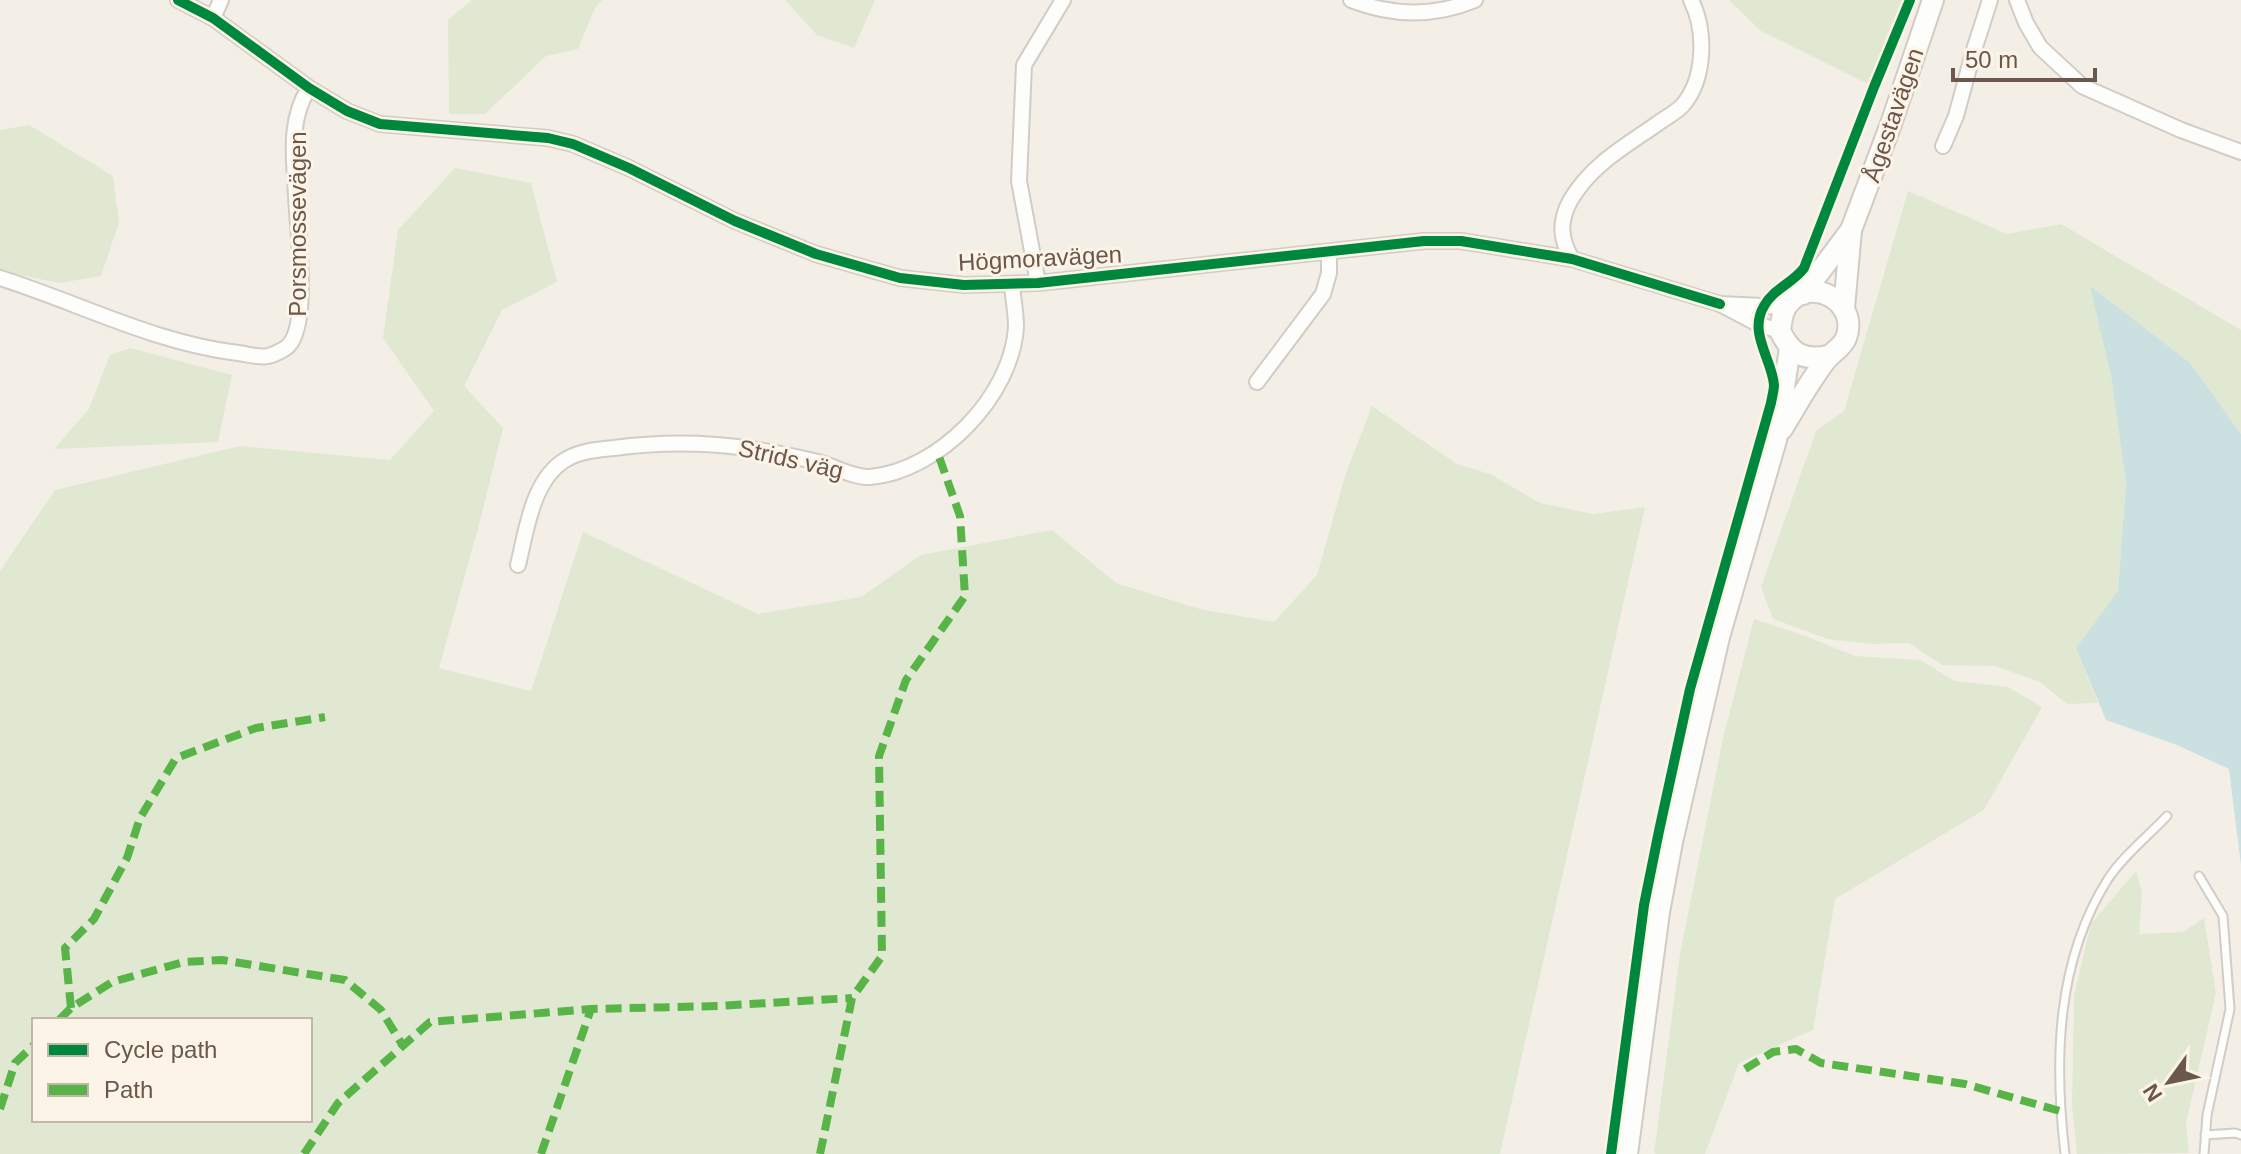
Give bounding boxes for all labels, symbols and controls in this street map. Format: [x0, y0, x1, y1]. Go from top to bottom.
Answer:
scale bar [1953, 32, 2095, 82]
street label: Ågestavägen [1857, 44, 1929, 186]
text: 50 m [1965, 46, 2018, 73]
street label: Porsmossevägen [284, 131, 311, 317]
street label: Högmoravägen [957, 240, 1123, 276]
street label: Strids väg [736, 434, 846, 484]
legend [32, 1018, 312, 1122]
text: Cycle path [104, 1036, 217, 1063]
north arrow [2129, 1042, 2209, 1122]
text: Path [104, 1076, 153, 1103]
text: N [2138, 1079, 2167, 1106]

